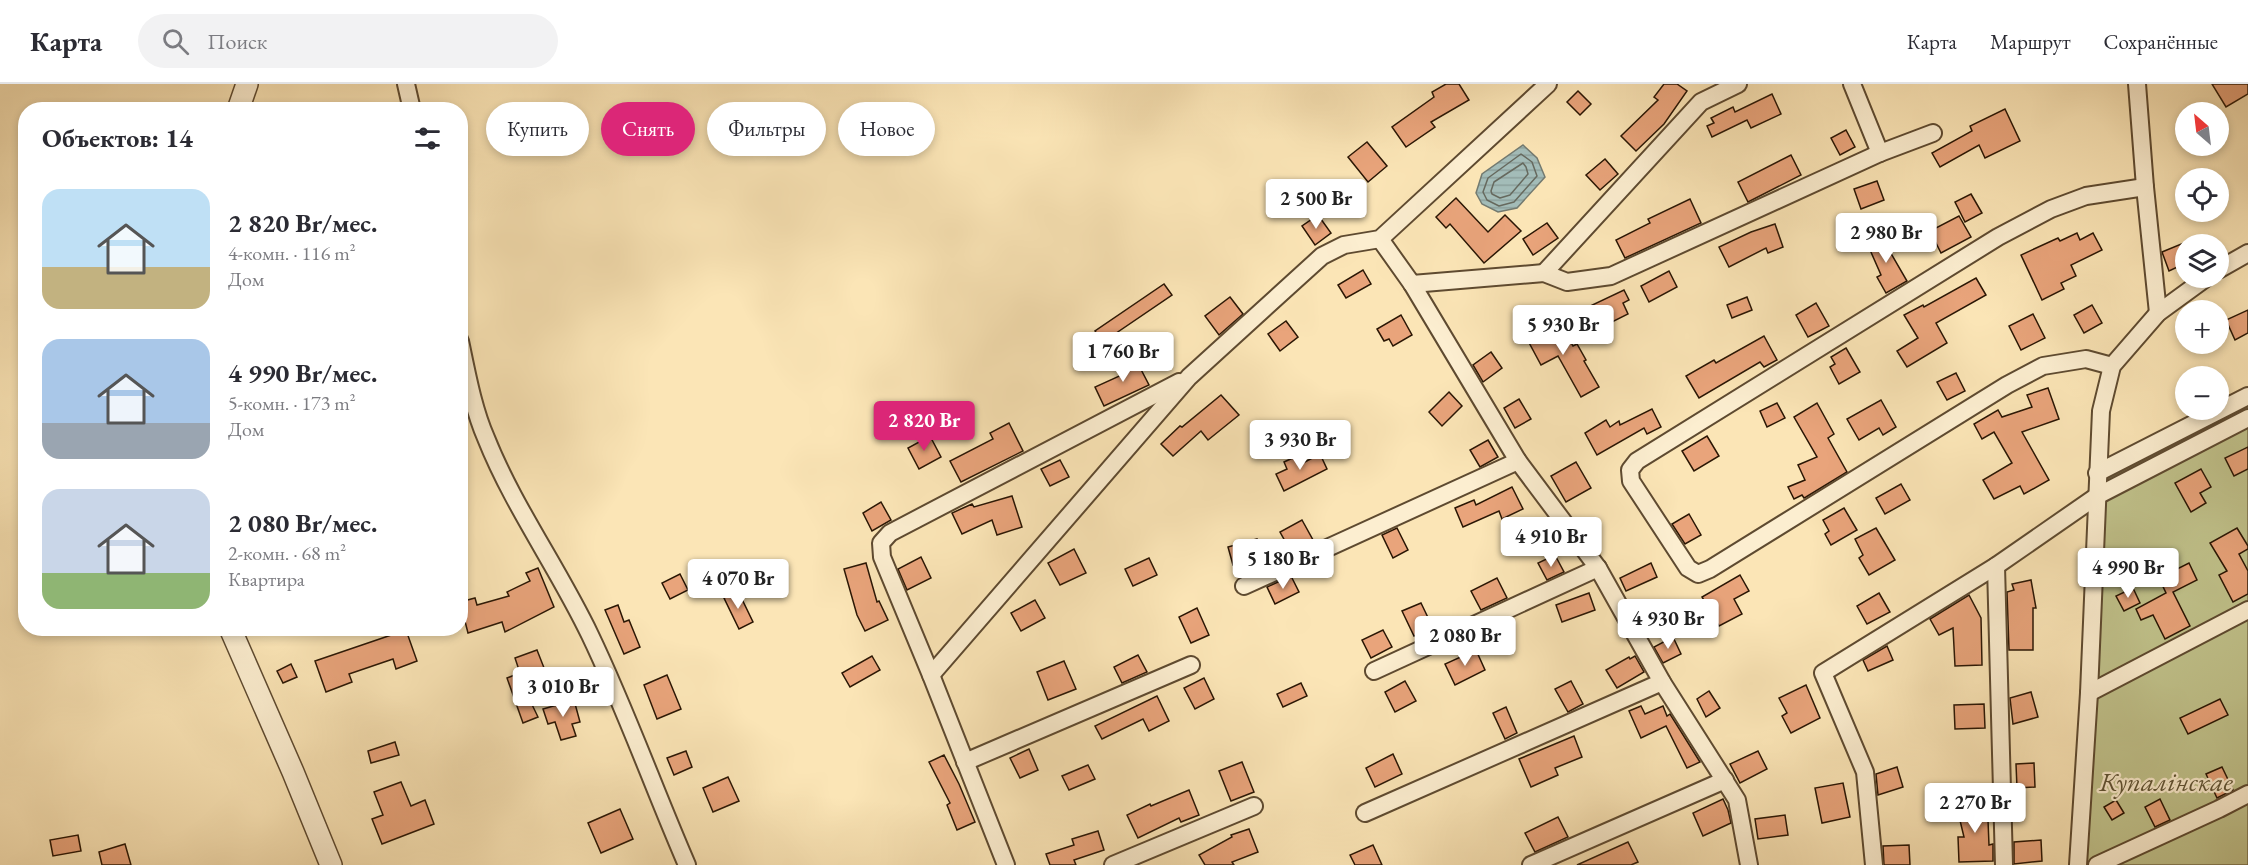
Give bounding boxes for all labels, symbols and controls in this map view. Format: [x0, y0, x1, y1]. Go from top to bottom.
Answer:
search box [138, 14, 558, 68]
text: Карта [30, 23, 102, 59]
icon: search [159, 25, 192, 58]
text: Поиск [207, 27, 267, 56]
text: Карта [1907, 28, 1957, 55]
text: Маршрут [1990, 28, 2071, 55]
text: Сохранённые [2104, 28, 2218, 55]
chip: Купить [486, 102, 589, 156]
chip: Снять [601, 102, 695, 156]
chip: Фильтры [707, 102, 826, 156]
chip: Новое [838, 102, 935, 156]
north arrow [2175, 102, 2229, 156]
map controls [2175, 102, 2229, 420]
text: Объектов: 14 [42, 121, 193, 155]
icon: filters [411, 122, 444, 155]
button: locate [2175, 168, 2229, 222]
pin: 2 500 Br [1254, 179, 1378, 230]
text: 2 500 Br [1280, 185, 1352, 211]
text: 2 820 Br/мес. [228, 206, 377, 240]
icon: home [90, 213, 162, 285]
pin: 2 980 Br [1824, 213, 1948, 264]
text: 2 980 Br [1850, 219, 1922, 245]
button: layers [2175, 234, 2229, 288]
text: 4-комн. · 116 m² [228, 240, 356, 266]
text: Дом [228, 266, 264, 292]
button: + [2175, 300, 2229, 354]
pin: 5 930 Br [1501, 305, 1625, 356]
text: 5 930 Br [1527, 311, 1599, 337]
pin: 1 760 Br [1061, 332, 1185, 383]
text: 1 760 Br [1087, 338, 1159, 364]
text: 4 990 Br/мес. [228, 356, 377, 390]
icon: home [90, 363, 162, 435]
button: − [2175, 366, 2229, 420]
text: 5-комн. · 173 m² [228, 390, 356, 416]
pin: 2 820 Br [862, 401, 986, 452]
text: 2 820 Br [888, 407, 960, 433]
text: Дом [228, 416, 264, 442]
pin: 3 930 Br [1238, 420, 1362, 471]
text: 3 930 Br [1264, 426, 1336, 452]
text: 2 080 Br/мес. [228, 506, 377, 540]
icon: home [90, 513, 162, 585]
pin: 4 910 Br [1489, 517, 1613, 568]
text: 4 910 Br [1515, 523, 1587, 549]
pin: 5 180 Br [1221, 539, 1345, 590]
text: 2-комн. · 68 m² [228, 540, 346, 566]
text: 5 180 Br [1247, 545, 1319, 571]
pin: 4 990 Br [2066, 548, 2190, 599]
text: 4 990 Br [2092, 554, 2164, 580]
pin: 4 070 Br [676, 559, 800, 610]
text: 4 070 Br [702, 565, 774, 591]
text: Квартира [228, 566, 305, 592]
pin: 4 930 Br [1606, 599, 1730, 650]
text: 4 930 Br [1632, 605, 1704, 631]
pin: 2 080 Br [1403, 616, 1527, 667]
text: 2 080 Br [1429, 622, 1501, 648]
pin: 3 010 Br [501, 667, 625, 718]
text: 3 010 Br [527, 673, 599, 699]
park label: Купалінскае [2098, 764, 2233, 799]
pin: 2 270 Br [1913, 783, 2037, 834]
text: 2 270 Br [1939, 789, 2011, 815]

